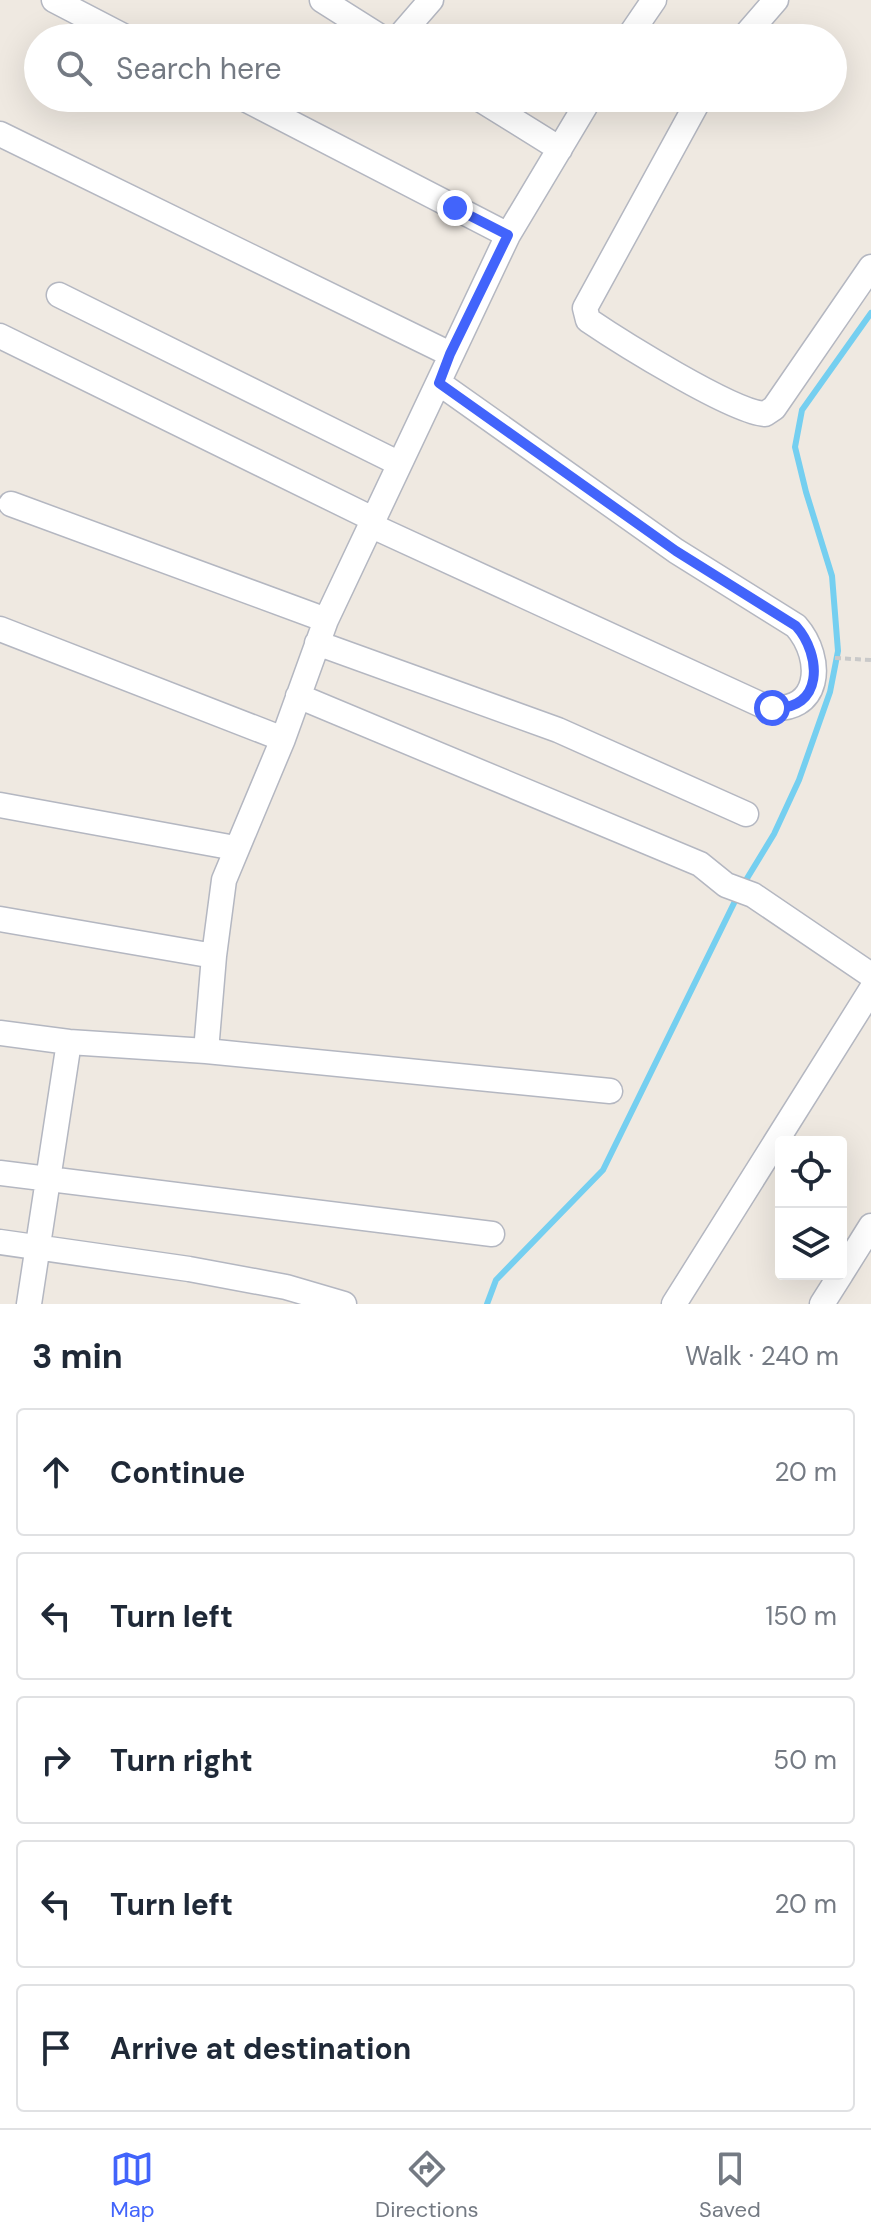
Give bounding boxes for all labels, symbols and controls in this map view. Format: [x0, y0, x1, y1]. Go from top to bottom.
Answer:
search box [24, 24, 847, 112]
icon: search [52, 46, 96, 90]
text: Search here [116, 49, 282, 88]
route end [437, 190, 473, 226]
route start [754, 690, 790, 726]
map controls [775, 1136, 847, 1280]
button: locate [775, 1136, 847, 1208]
button: layers [775, 1208, 847, 1280]
text: 3 min [32, 1334, 123, 1379]
text: Walk · 240 m [685, 1339, 839, 1373]
icon: ahead [34, 1450, 78, 1494]
text: Continue [110, 1453, 245, 1492]
text: 20 m [774, 1455, 837, 1489]
icon: left [34, 1594, 78, 1638]
text: Turn left [110, 1597, 233, 1636]
text: 150 m [765, 1599, 837, 1633]
icon: right [34, 1738, 78, 1782]
text: Turn right [110, 1741, 253, 1780]
text: 50 m [773, 1743, 837, 1777]
icon: left [34, 1882, 78, 1926]
text: Turn left [110, 1885, 233, 1924]
text: 20 m [774, 1887, 837, 1921]
icon: arrive [34, 2026, 78, 2070]
text: Arrive at destination [110, 2029, 411, 2068]
tab: Map [110, 2147, 155, 2224]
tab: Directions [375, 2147, 479, 2224]
tab: Saved [699, 2147, 761, 2224]

